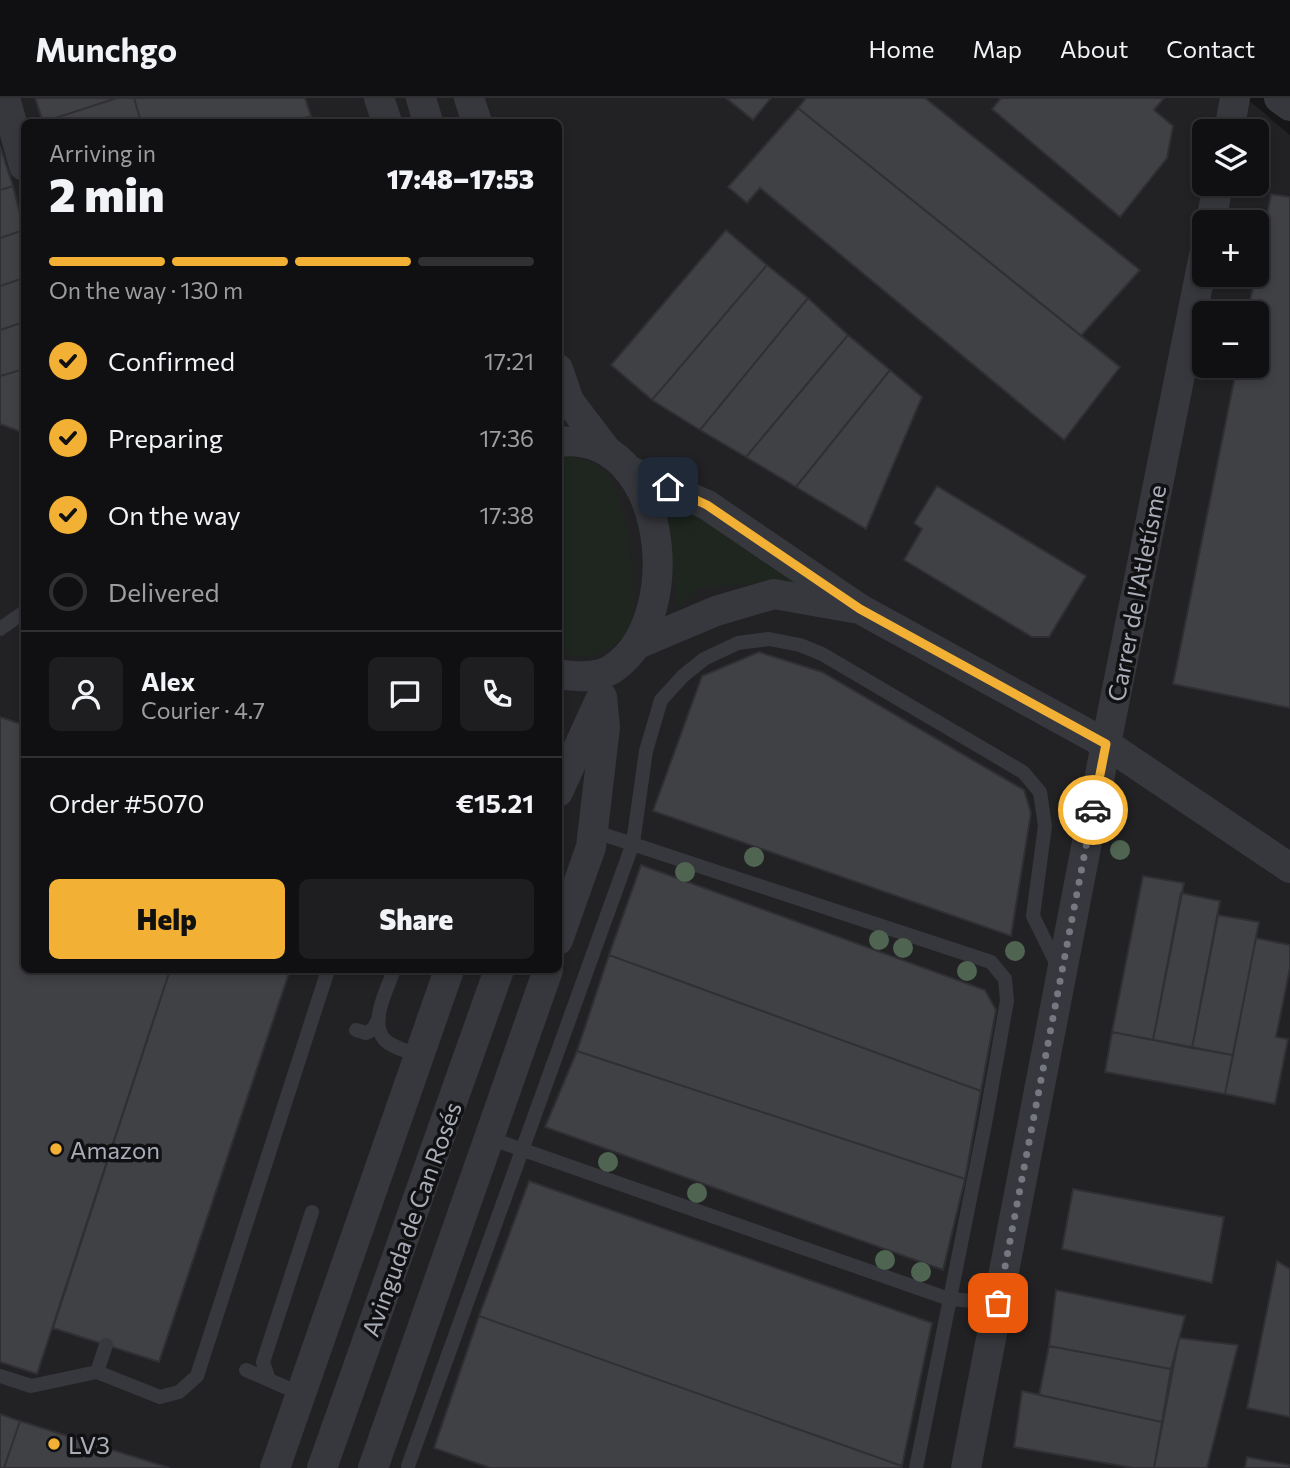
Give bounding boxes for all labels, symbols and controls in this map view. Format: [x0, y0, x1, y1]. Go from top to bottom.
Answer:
text: Munchgo [35, 28, 177, 69]
text: Home [869, 34, 935, 63]
text: Map [973, 34, 1022, 63]
text: About [1060, 34, 1128, 63]
text: Contact [1166, 34, 1255, 63]
map controls [1192, 119, 1269, 378]
button: layers [1192, 119, 1269, 196]
text: Arriving in [49, 139, 156, 167]
text: 17:48–17:53 [387, 163, 534, 194]
text: 2 min [49, 165, 165, 221]
button: + [1192, 210, 1269, 287]
text: On the way · 130 m [49, 276, 243, 304]
button: − [1192, 301, 1269, 378]
icon: check [49, 342, 87, 380]
text: Confirmed [108, 345, 235, 376]
text: 17:21 [484, 347, 534, 375]
icon: check [49, 419, 87, 457]
text: Preparing [108, 422, 223, 453]
text: 17:36 [480, 424, 534, 452]
pin [638, 457, 698, 517]
icon: home [649, 468, 687, 506]
street label: Carrer de l'Atletísme [1101, 482, 1171, 704]
icon: check [49, 496, 87, 534]
text: On the way [108, 499, 241, 530]
text: 17:38 [480, 501, 534, 529]
text: Delivered [108, 576, 219, 607]
button: person [49, 657, 123, 731]
button: chat [368, 657, 442, 731]
button: phone [460, 657, 534, 731]
text: Alex [141, 665, 195, 696]
text: Courier · 4.7 [141, 696, 265, 724]
courier [1058, 775, 1128, 845]
text: Order #5070 [49, 787, 204, 818]
text: €15.21 [456, 787, 534, 818]
icon: car [1074, 791, 1112, 829]
button: Help [49, 879, 285, 959]
button: Share [299, 879, 534, 959]
street label: Avinguda de Can Rosés [355, 1098, 467, 1340]
place label: Amazon [70, 1135, 160, 1164]
marker: Amazon [48, 1141, 64, 1157]
pin [968, 1273, 1028, 1333]
icon: bag [979, 1284, 1017, 1322]
place label: LV3 [68, 1430, 110, 1459]
marker: LV3 [46, 1436, 62, 1452]

